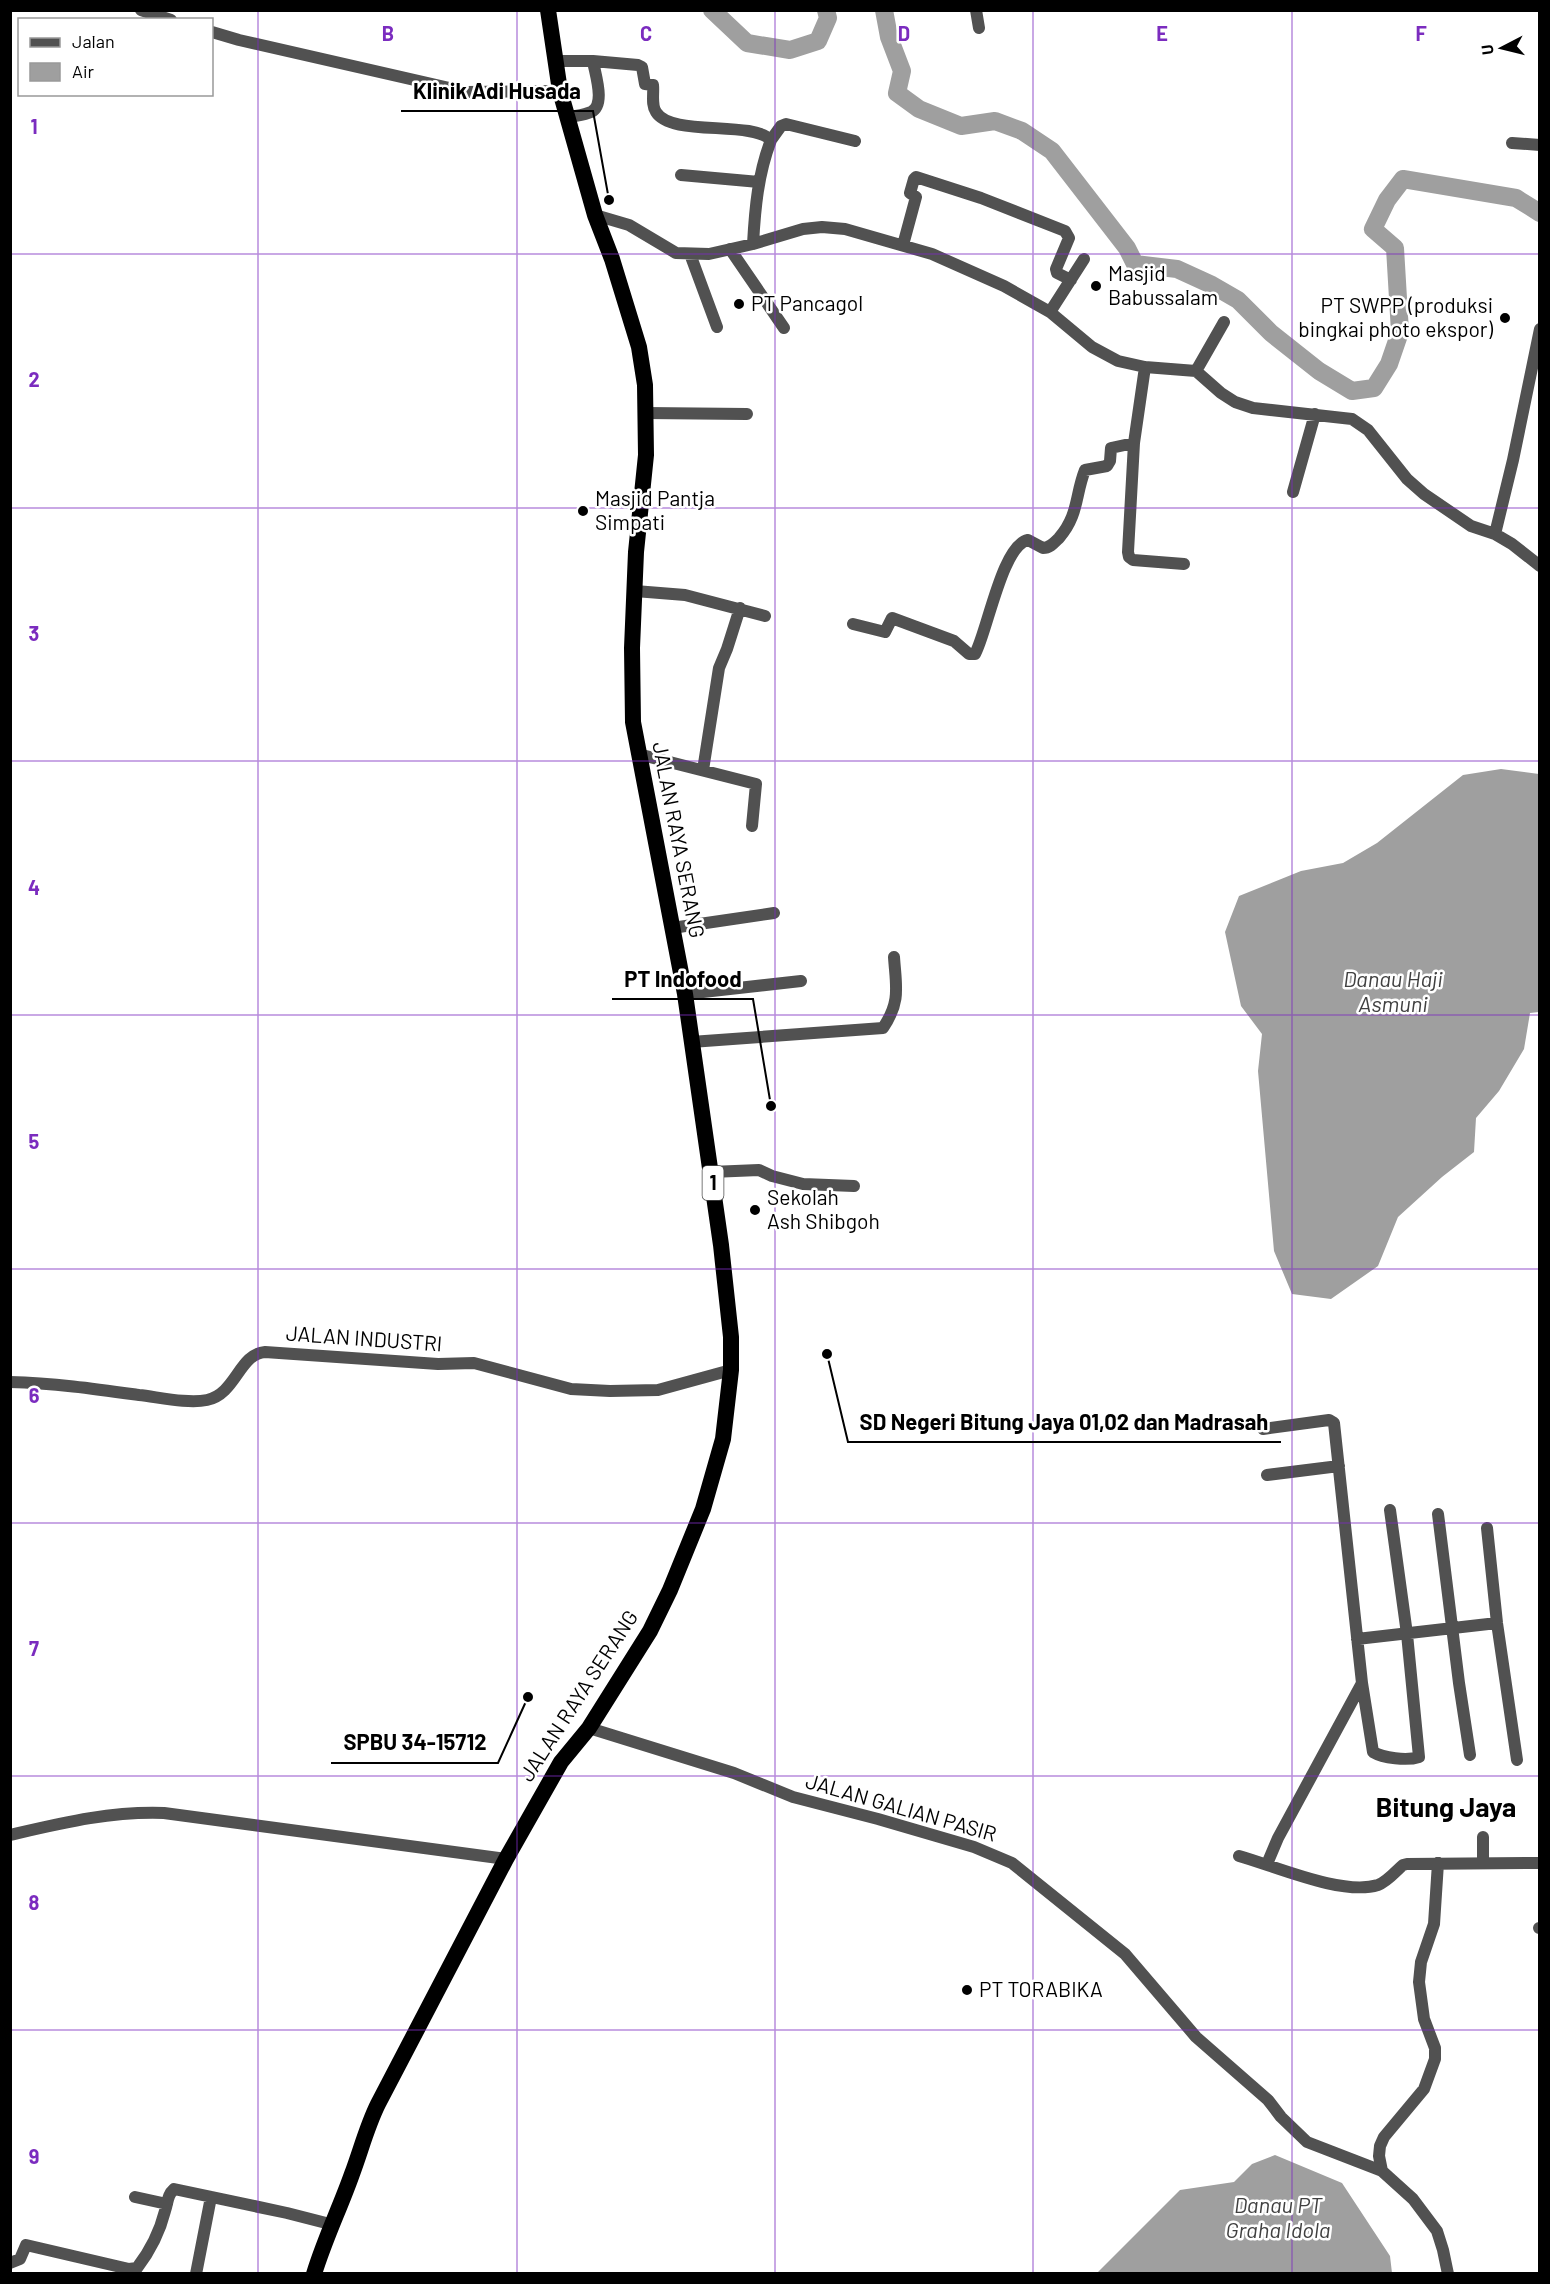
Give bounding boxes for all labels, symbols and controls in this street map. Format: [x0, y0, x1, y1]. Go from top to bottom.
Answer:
legend [18, 18, 213, 96]
north arrow [1472, 18, 1532, 78]
text: B [382, 21, 394, 45]
text: C [640, 21, 652, 45]
text: D [898, 21, 910, 45]
text: E [1156, 21, 1168, 45]
text: F [1415, 21, 1427, 45]
text: Jalan [72, 30, 115, 52]
text: U [1477, 44, 1497, 56]
text: Air [72, 60, 95, 82]
callout: Klinik Adi Husada [401, 71, 593, 111]
text: Klinik Adi Husada [413, 77, 581, 103]
text: 1 [30, 114, 38, 138]
place label: Masjid Babussalam [1108, 260, 1218, 309]
marker: Masjid Babussalam [1089, 279, 1103, 293]
place label: PT Pancagol [751, 290, 863, 315]
place label: PT SWPP (produksi bingkai photo ekspor) [1298, 292, 1494, 341]
marker: PT Pancagol [732, 297, 746, 311]
marker: PT SWPP (produksi bingkai photo ekspor) [1498, 311, 1512, 325]
text: 2 [28, 367, 40, 391]
place label: Masjid Pantja Simpati [595, 485, 715, 534]
marker: Masjid Pantja Simpati [576, 504, 590, 518]
text: 3 [29, 621, 39, 645]
street label: JALAN RAYA SERANG [648, 740, 711, 940]
text: 4 [28, 875, 40, 899]
callout: PT Indofood [612, 959, 753, 999]
text: PT Indofood [624, 965, 742, 991]
water label: Danau Haji Asmuni [1343, 965, 1443, 1016]
text: 5 [29, 1129, 40, 1153]
road number: 1 [702, 1166, 724, 1200]
place label: Sekolah Ash Shibgoh [767, 1184, 880, 1233]
marker: Sekolah Ash Shibgoh [748, 1203, 762, 1217]
street label: JALAN INDUSTRI [285, 1320, 443, 1355]
text: 6 [29, 1383, 40, 1407]
callout: SD Negeri Bitung Jaya 01,02 dan Madrasah [848, 1402, 1281, 1442]
text: SD Negeri Bitung Jaya 01,02 dan Madrasah [860, 1408, 1268, 1434]
street label: JALAN RAYA SERANG [513, 1605, 642, 1785]
text: 7 [29, 1636, 39, 1660]
callout: SPBU 34-15712 [331, 1723, 498, 1763]
text: SPBU 34-15712 [343, 1728, 487, 1754]
street label: JALAN GALIAN PASIR [803, 1767, 1000, 1846]
district label: Bitung Jaya [1376, 1790, 1516, 1822]
text: 8 [29, 1890, 40, 1914]
place label: PT TORABIKA [979, 1976, 1103, 2001]
marker: PT TORABIKA [960, 1983, 974, 1997]
text: 9 [29, 2144, 39, 2168]
water label: Danau PT Graha Idola [1225, 2191, 1331, 2242]

